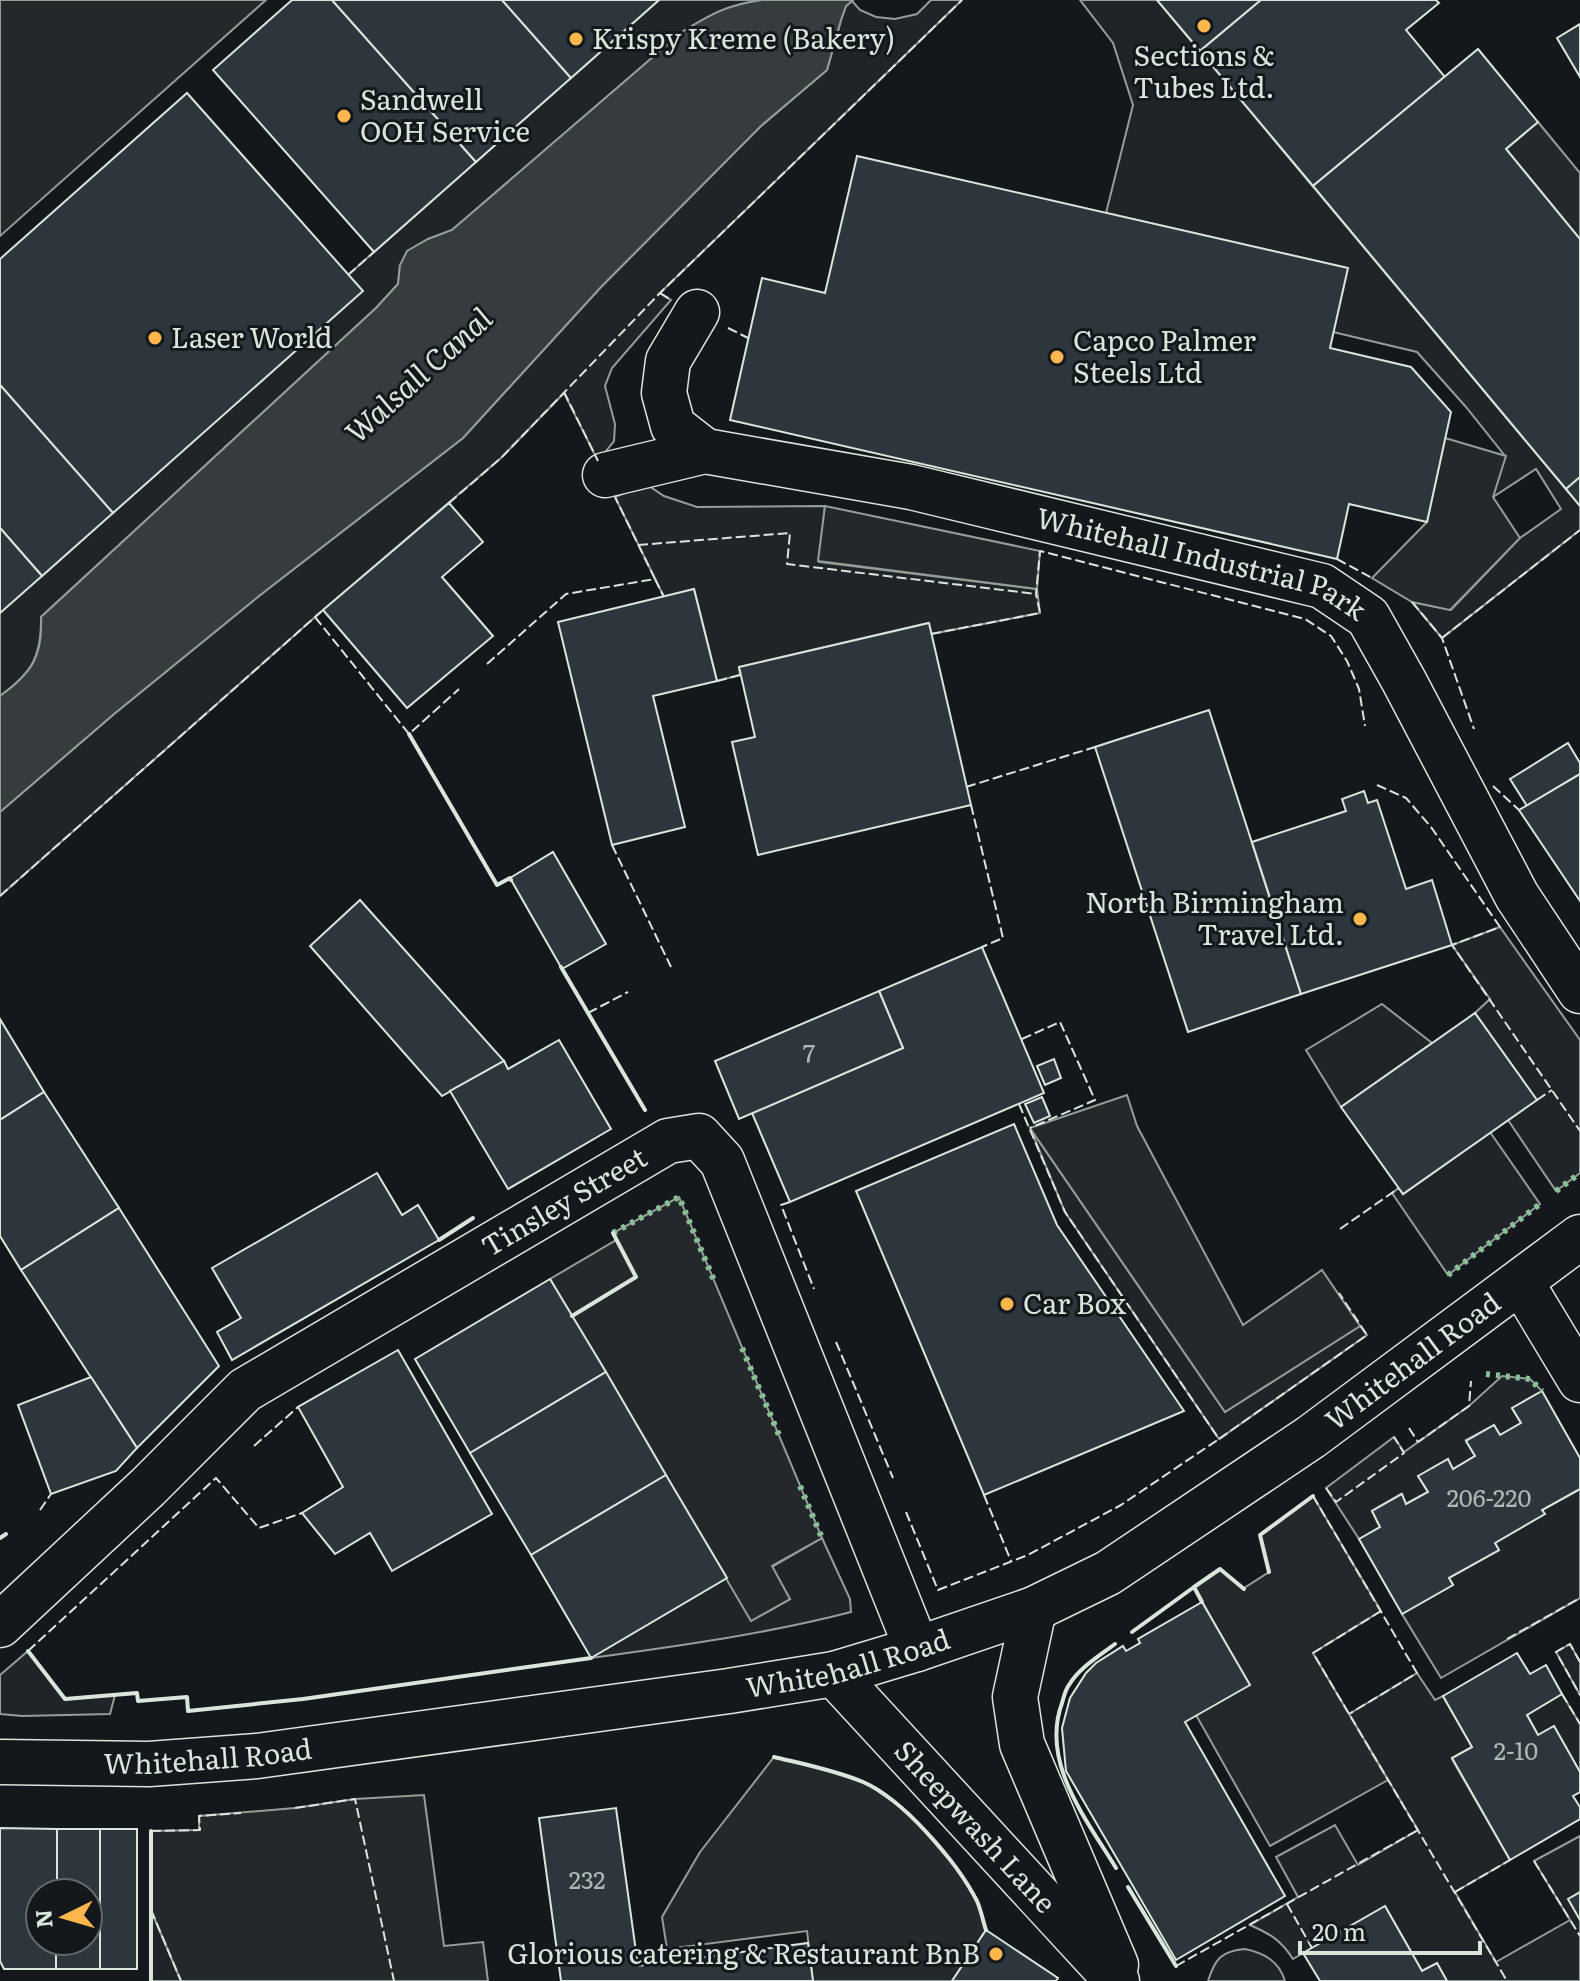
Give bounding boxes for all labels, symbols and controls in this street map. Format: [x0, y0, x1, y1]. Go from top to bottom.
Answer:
place label: Krispy Kreme (Bakery) [592, 16, 895, 58]
marker: Sections & Tubes Ltd. [1195, 17, 1213, 35]
marker: Krispy Kreme (Bakery) [567, 30, 585, 48]
place label: Sections & Tubes Ltd. [1133, 33, 1275, 107]
place label: Sandwell OOH Service [360, 77, 530, 151]
marker: Sandwell OOH Service [335, 107, 353, 125]
water label: Walsall Canal [334, 295, 501, 452]
place label: Laser World [171, 315, 333, 357]
place label: Capco Palmer Steels Ltd [1073, 318, 1257, 392]
marker: Laser World [146, 329, 164, 347]
marker: Capco Palmer Steels Ltd [1048, 348, 1066, 366]
street label: Whitehall Industrial Park [1033, 495, 1377, 630]
place label: North Birmingham Travel Ltd. [1085, 880, 1344, 954]
marker: North Birmingham Travel Ltd. [1351, 910, 1369, 928]
house number: 7 [803, 1034, 815, 1069]
street label: Tinsley Street [473, 1135, 655, 1266]
street label: Whitehall Road [1315, 1280, 1508, 1439]
place label: Car Box [1023, 1281, 1126, 1323]
marker: Car Box [998, 1295, 1016, 1313]
house number: 206-220 [1447, 1479, 1531, 1514]
street label: Whitehall Road [743, 1616, 955, 1707]
street label: Whitehall Road [103, 1726, 314, 1783]
street label: Sheepwash Lane [886, 1730, 1067, 1921]
house number: 2-10 [1494, 1732, 1538, 1767]
house number: 232 [569, 1861, 605, 1896]
north arrow [24, 1877, 104, 1957]
scale bar [1300, 1905, 1480, 1955]
text: N [25, 1908, 60, 1930]
text: 20 m [1312, 1913, 1366, 1948]
place label: Glorious catering & Restaurant BnB [507, 1931, 980, 1973]
marker: Glorious catering & Restaurant BnB [987, 1945, 1005, 1963]

